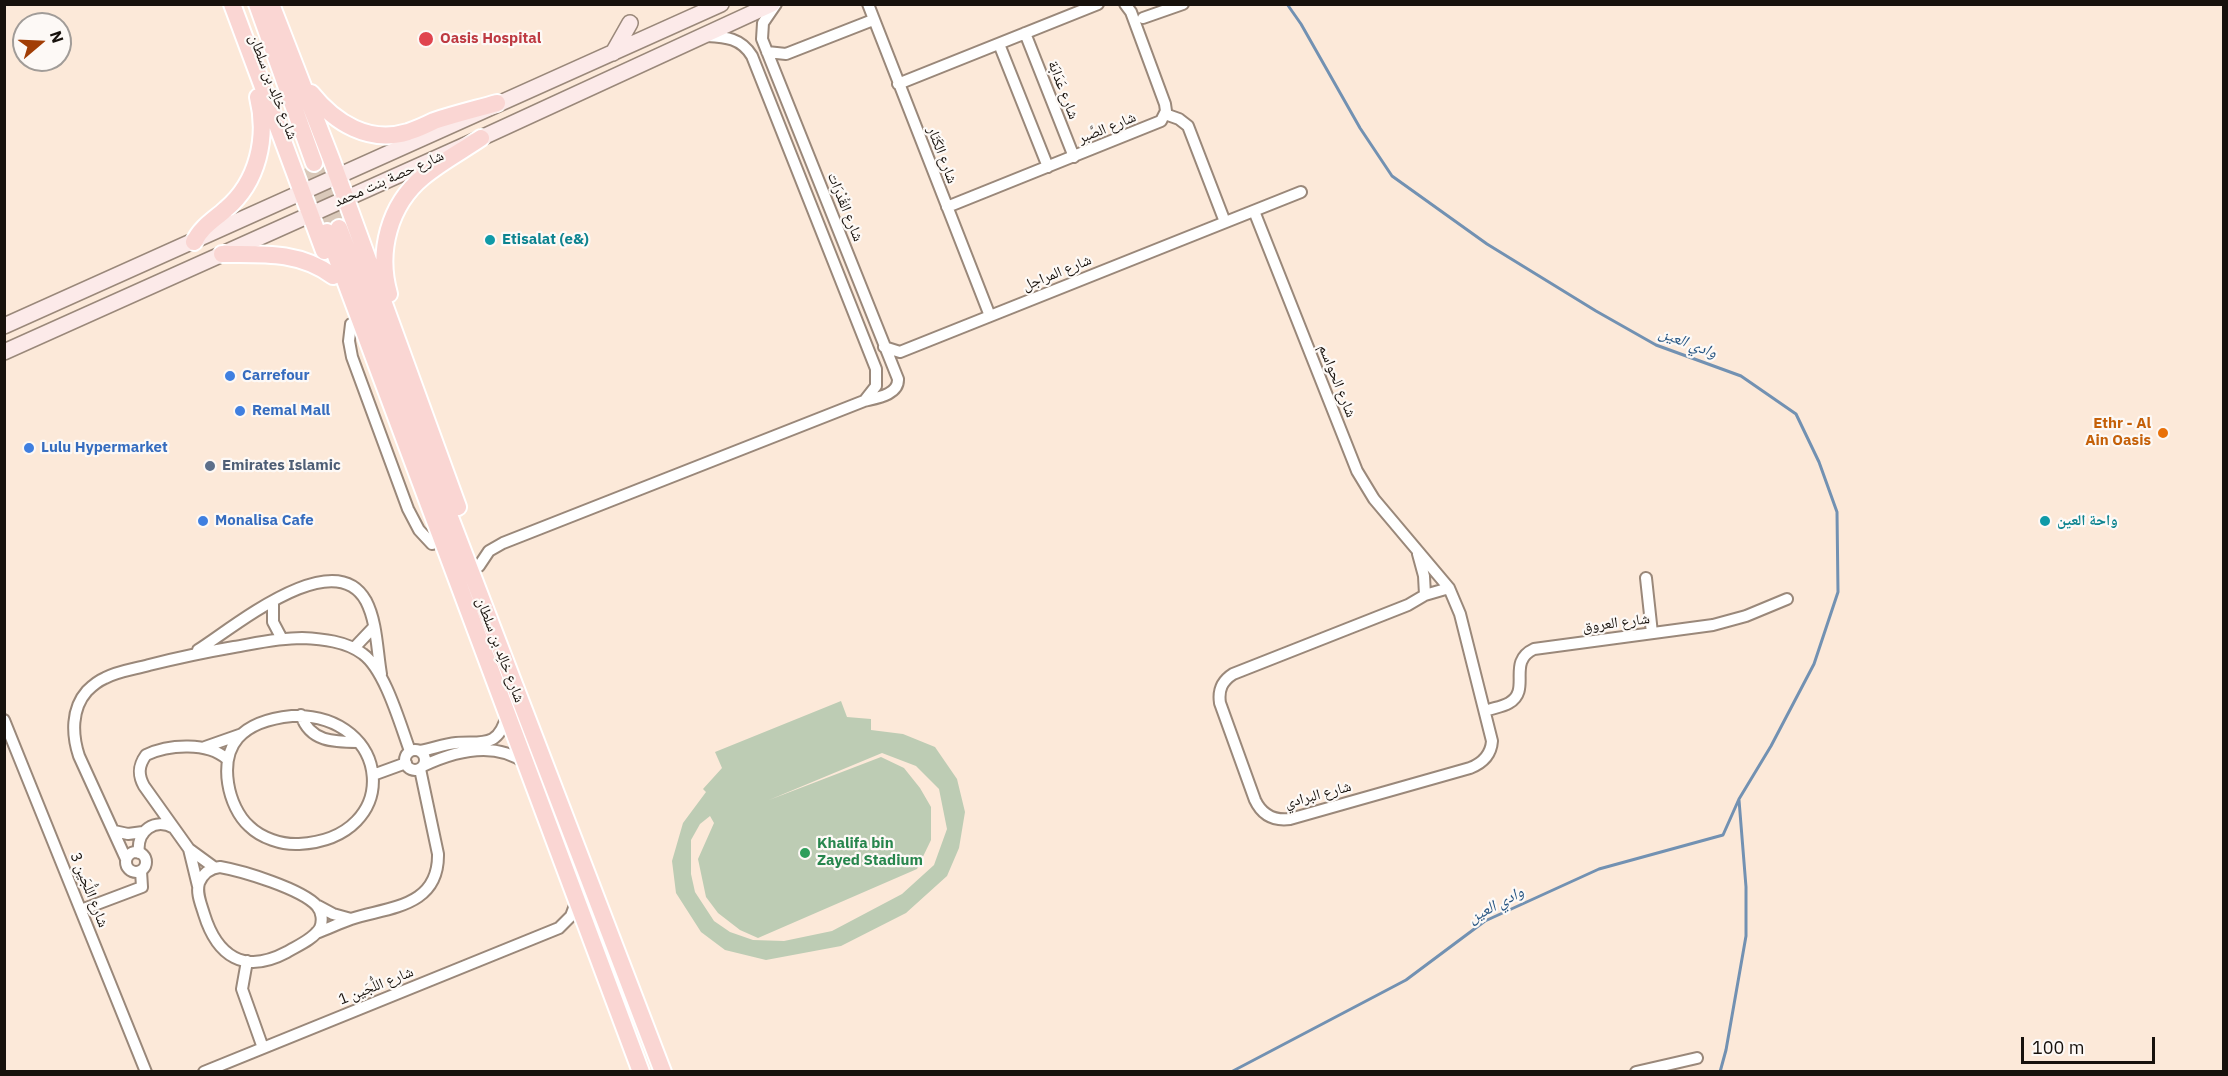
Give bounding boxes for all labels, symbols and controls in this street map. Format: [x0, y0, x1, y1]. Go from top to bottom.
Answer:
north arrow [12, 12, 72, 72]
text: N [46, 28, 68, 46]
marker: Oasis Hospital [417, 30, 435, 48]
place label: Oasis Hospital [440, 30, 541, 48]
street label: شارع خالِد بن سلطان [245, 32, 301, 142]
street label: شارع عَدَابَة [1044, 58, 1082, 122]
street label: شارع الصَّبر [1075, 108, 1139, 148]
street label: شارع الكَنَار [923, 124, 961, 186]
street label: شارع حصة بنت محمد [331, 147, 447, 211]
street label: شارع القُدْرَات [823, 170, 867, 244]
place label: Etisalat (e&) [502, 231, 589, 249]
marker: Etisalat (e&) [483, 233, 497, 247]
street label: شارع المراجل [1020, 251, 1094, 295]
water label: وادي العين [1656, 323, 1720, 363]
street label: شارع الحواسم [1314, 342, 1360, 420]
place label: Carrefour [242, 367, 310, 385]
marker: Carrefour [223, 369, 237, 383]
place label: Remal Mall [252, 402, 330, 420]
marker: Remal Mall [233, 404, 247, 418]
place label: Ethr - Al Ain Oasis [2085, 415, 2151, 450]
marker: Ethr - Al Ain Oasis [2156, 426, 2170, 440]
place label: Lulu Hypermarket [41, 439, 168, 457]
marker: Lulu Hypermarket [22, 441, 36, 455]
place label: Emirates Islamic [222, 457, 341, 475]
marker: Emirates Islamic [203, 459, 217, 473]
place label: Monalisa Cafe [215, 512, 314, 530]
place label: واحة العين [2057, 512, 2118, 530]
marker: Monalisa Cafe [196, 514, 210, 528]
marker: واحة العين [2038, 514, 2052, 528]
street label: شارع خالِد بن سلطان [472, 595, 528, 705]
street label: شارع العروق [1581, 610, 1651, 636]
street label: شارع البرادي [1283, 777, 1353, 813]
place label: Khalifa bin Zayed Stadium [817, 835, 923, 870]
marker: Khalifa bin Zayed Stadium [798, 846, 812, 860]
street label: شارع اللُّجَين 3 [66, 850, 112, 930]
water label: وادي العين [1465, 882, 1527, 928]
street label: شارع اللُّجَين 1 [336, 963, 416, 1009]
scale bar [2024, 1025, 2158, 1063]
text: 100 m [2032, 1036, 2084, 1059]

